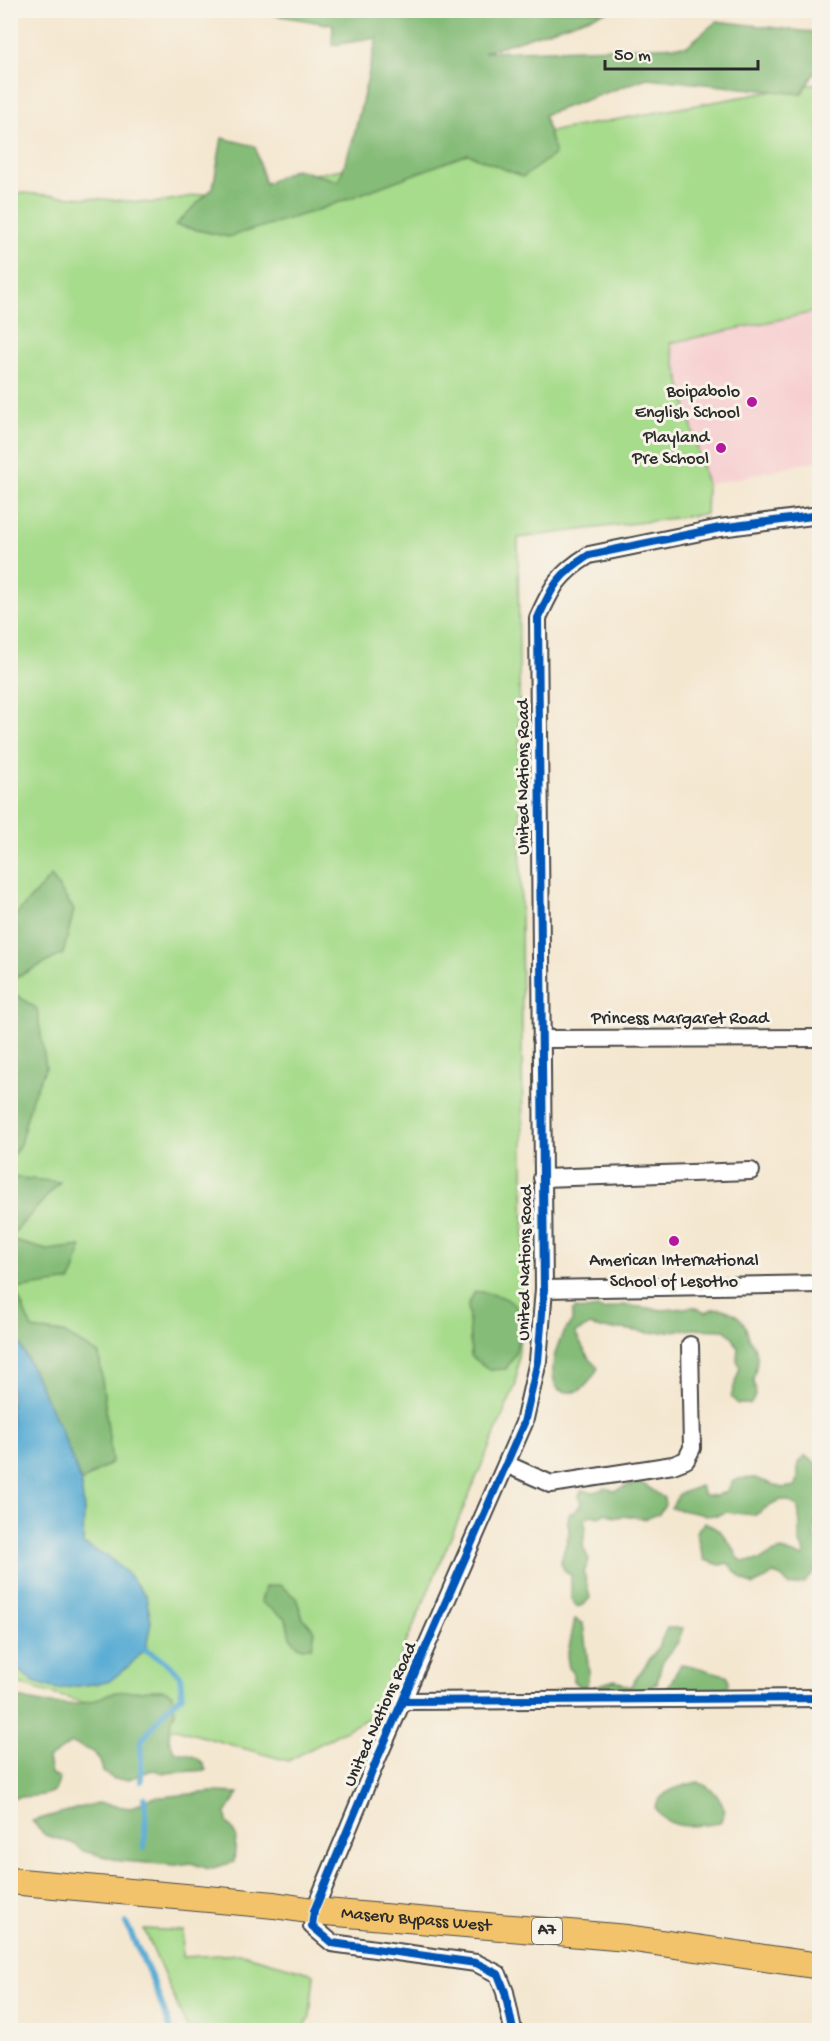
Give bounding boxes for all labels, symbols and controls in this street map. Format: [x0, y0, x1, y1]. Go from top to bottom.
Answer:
scale bar [605, 33, 758, 71]
text: 50 m [614, 46, 651, 67]
place label: Boipabolo English School [635, 382, 740, 424]
marker: Boipabolo English School [745, 395, 759, 409]
place label: Playland Pre School [631, 428, 710, 470]
marker: Playland Pre School [714, 441, 728, 455]
street label: United Nations Road [514, 698, 535, 855]
street label: Princess Margaret Road [590, 1009, 770, 1030]
street label: United Nations Road [514, 1184, 538, 1341]
marker: American International School of Lesotho [667, 1234, 681, 1248]
place label: American International School of Lesotho [589, 1251, 759, 1293]
street label: United Nations Road [340, 1638, 423, 1790]
street label: Maseru Bypass West [340, 1903, 494, 1937]
road number: A7 [532, 1918, 562, 1944]

